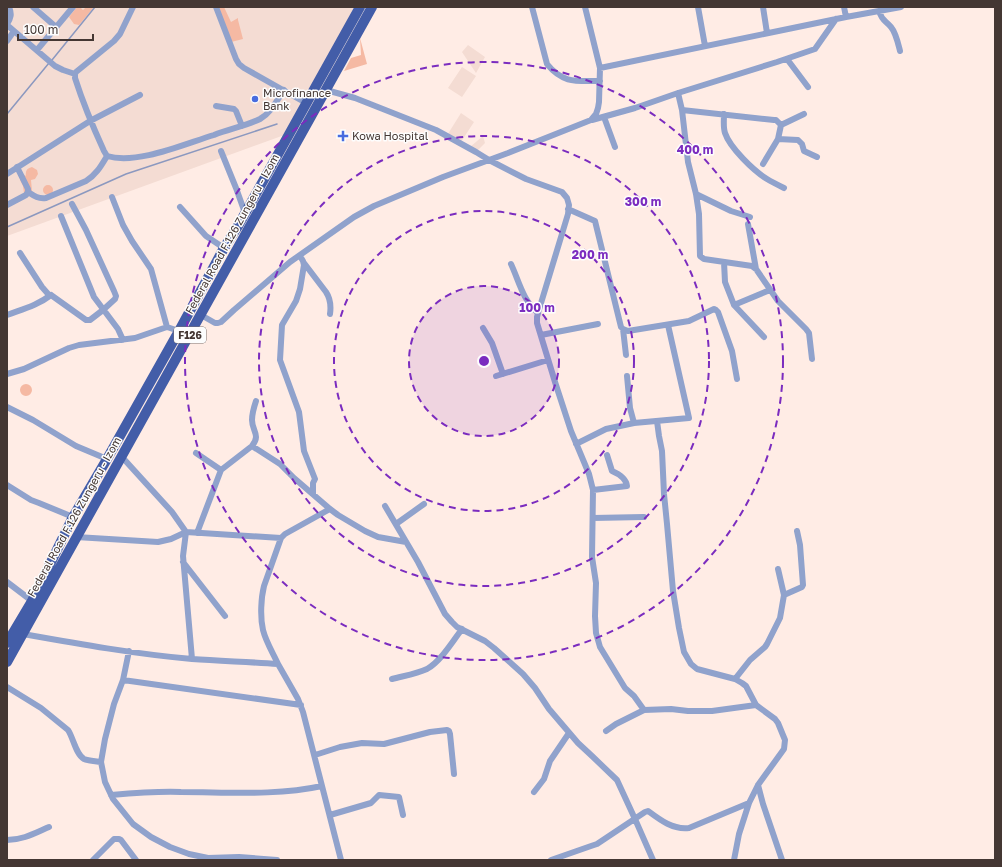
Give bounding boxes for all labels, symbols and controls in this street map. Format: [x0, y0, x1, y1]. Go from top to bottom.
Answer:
scale bar [18, 16, 93, 42]
text: 100 m [24, 22, 58, 37]
place label: Microfinance Bank [263, 86, 331, 112]
marker: Microfinance Bank [250, 94, 260, 104]
place label: Kowa Hospital [352, 129, 429, 142]
marker: Kowa Hospital [337, 130, 349, 142]
text: 400 m [677, 142, 713, 157]
street label: Federal Road F.126 Zungeru - Izom [182, 151, 281, 316]
text: 300 m [625, 194, 661, 209]
text: 200 m [572, 247, 608, 262]
text: 100 m [519, 300, 555, 315]
road number: F126 [174, 327, 206, 343]
centre of rings [477, 354, 491, 368]
street label: Federal Road F.126 Zungeru - Izom [24, 434, 123, 599]

